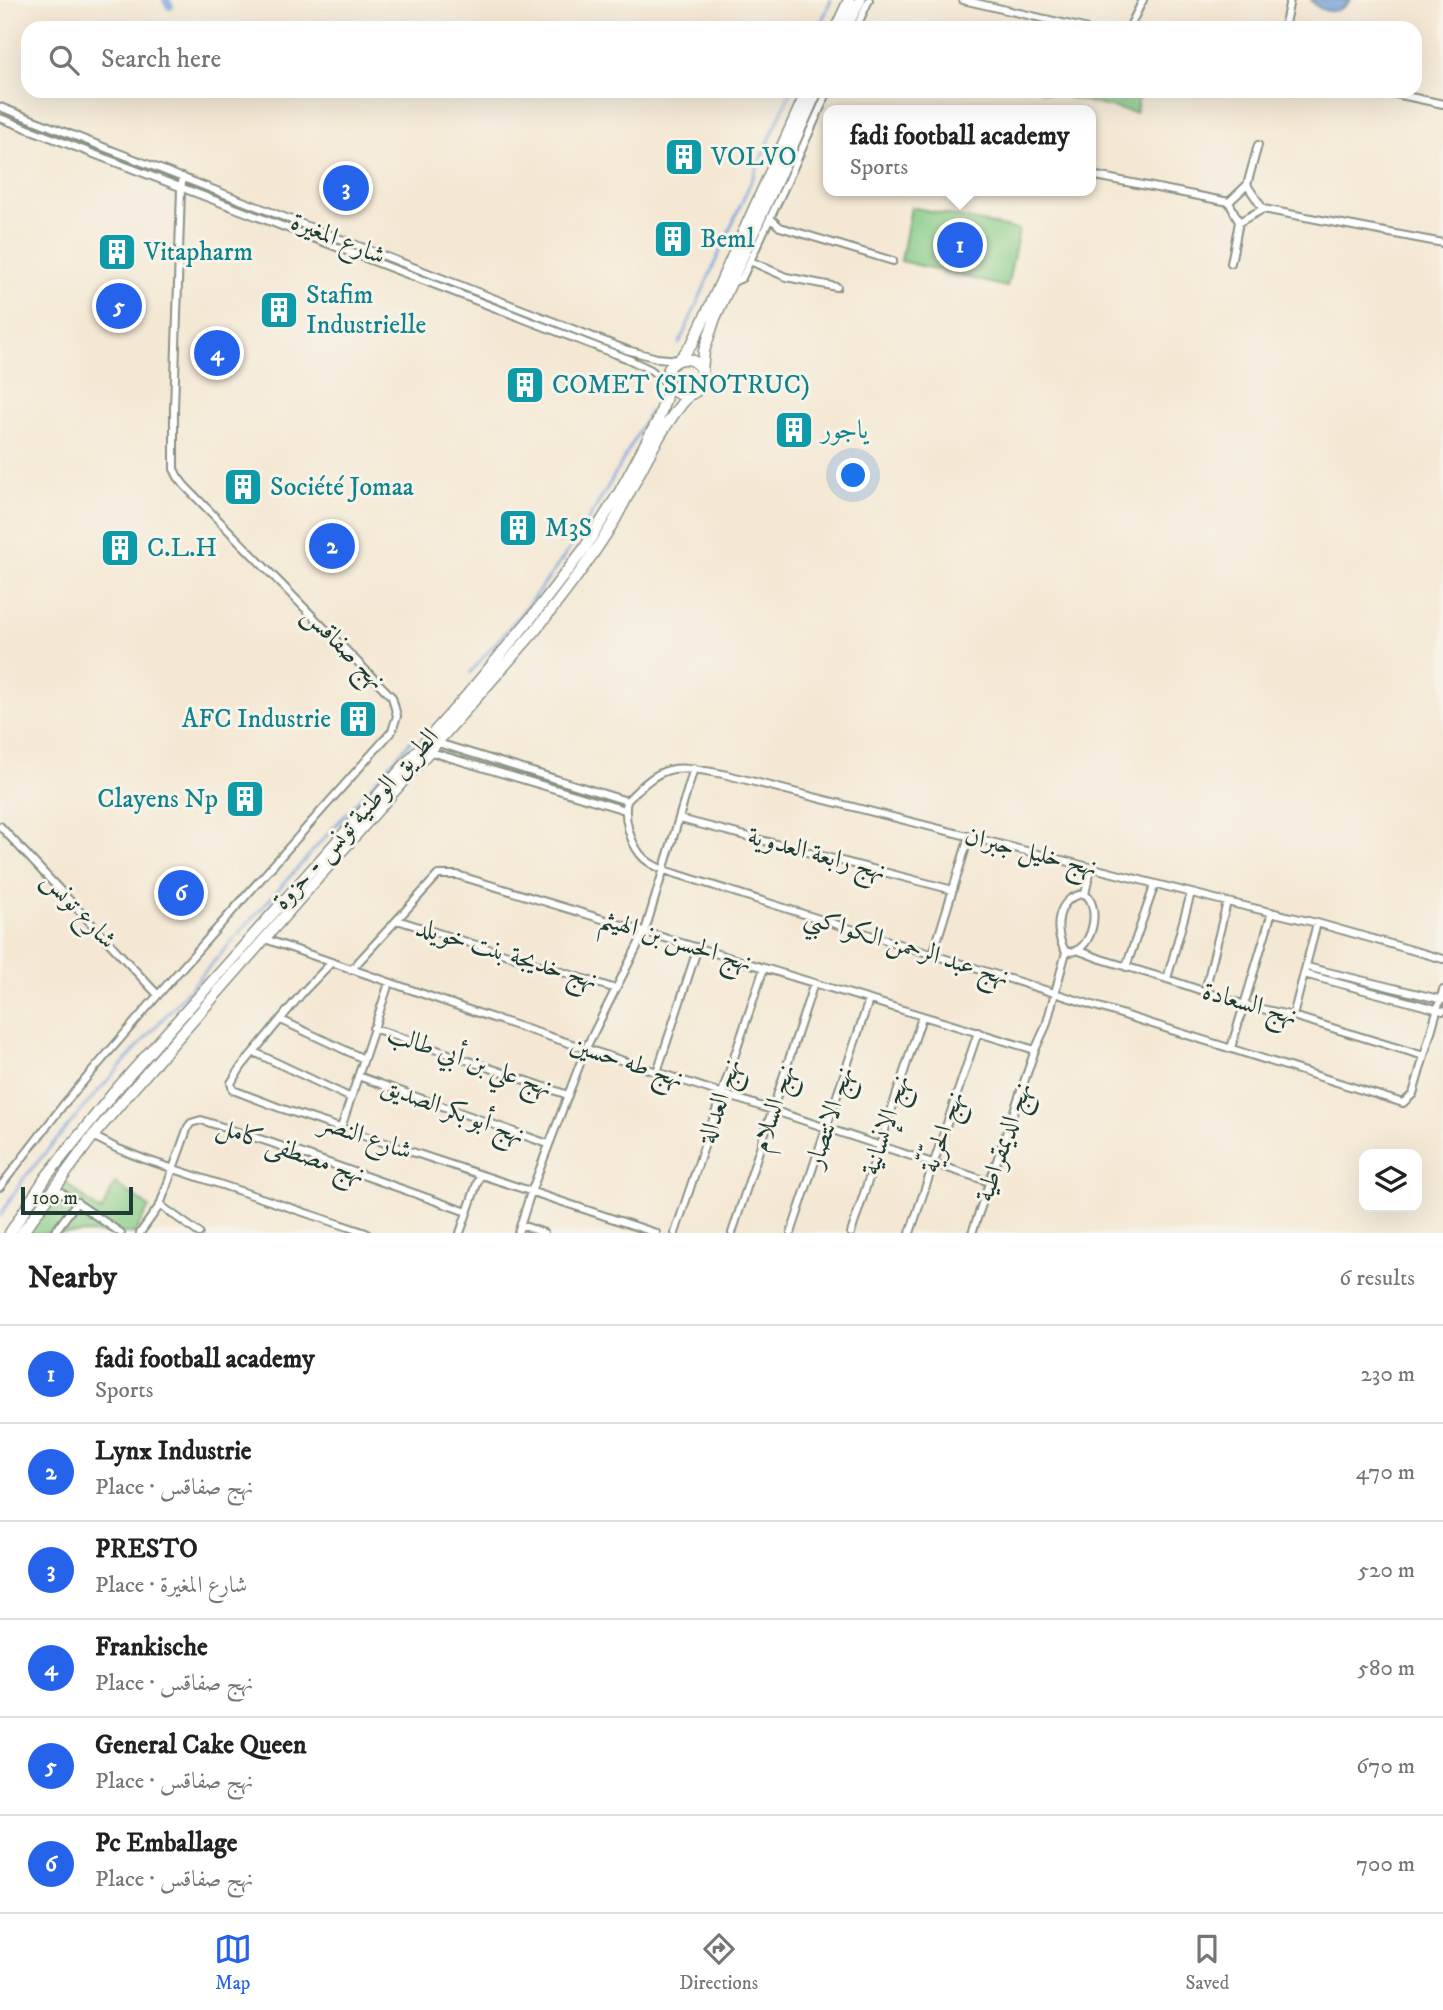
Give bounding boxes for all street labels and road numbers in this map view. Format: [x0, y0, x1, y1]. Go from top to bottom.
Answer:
street label: شارع المغيرة [284, 205, 390, 277]
street label: نهج صفاقس [291, 599, 393, 701]
street label: الطريق الوطنية تونس - حزوة [265, 721, 447, 917]
street label: نهج رابعة العدوية [742, 820, 890, 894]
street label: نهج خليل جبران [960, 820, 1101, 890]
street label: شارع تونس [32, 864, 124, 959]
street label: نهج عبد الرحمن الكواكبي [799, 900, 1014, 1000]
street label: نهج الحسن بن الهيثم [593, 902, 756, 988]
street label: نهج خديجة بنت خويلد [410, 911, 602, 1003]
street label: نهج السعادة [1197, 975, 1302, 1039]
street label: نهج علي بن أبي طالب [381, 1015, 558, 1111]
street label: نهج طه حسين [564, 1028, 688, 1102]
street label: نهج العدالة [690, 1054, 755, 1152]
street label: نهج السلام [744, 1060, 809, 1158]
street label: نهج الانتصار [797, 1062, 868, 1177]
street label: نهج أبو بكر الصديق [374, 1068, 530, 1158]
street label: نهج الإنسانية [854, 1070, 923, 1181]
street label: نهج الديمقراطية [968, 1078, 1046, 1208]
street label: نهج الحرّيّة [911, 1085, 978, 1179]
street label: شارع النصر [312, 1105, 416, 1172]
street label: نهج مصطفى كامل [210, 1110, 370, 1198]

